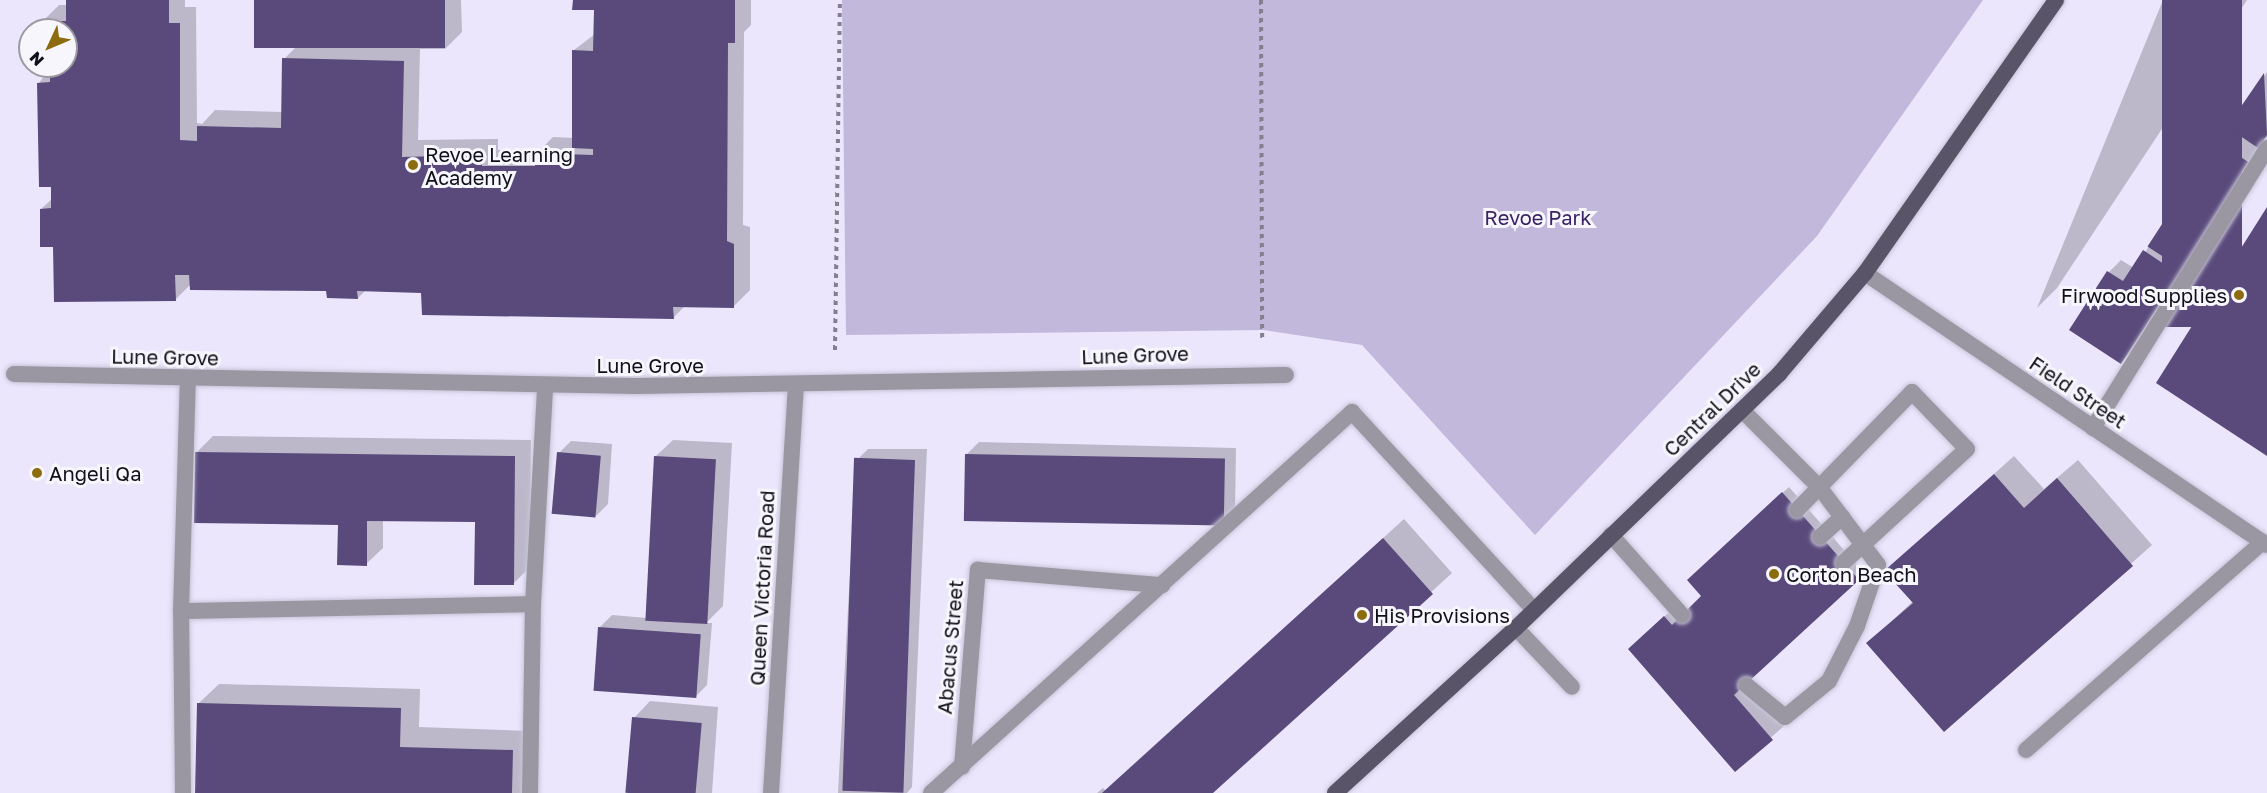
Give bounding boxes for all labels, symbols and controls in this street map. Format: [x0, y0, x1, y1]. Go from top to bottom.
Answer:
north arrow [18, 18, 78, 78]
text: N [25, 48, 48, 70]
place label: Revoe Learning Academy [425, 142, 573, 189]
marker: Revoe Learning Academy [406, 158, 420, 172]
park label: Revoe Park [1484, 205, 1592, 229]
place label: Firwood Supplies [2061, 283, 2227, 307]
marker: Firwood Supplies [2232, 288, 2246, 302]
street label: Lune Grove [1081, 341, 1189, 369]
street label: Lune Grove [111, 344, 219, 370]
street label: Field Street [2025, 351, 2131, 433]
street label: Lune Grove [596, 353, 704, 377]
street label: Central Drive [1659, 357, 1765, 461]
place label: Angeli Qa [49, 461, 141, 485]
marker: Angeli Qa [30, 466, 44, 480]
street label: Queen Victoria Road [745, 490, 779, 686]
place label: Corton Beach [1786, 562, 1917, 586]
marker: Corton Beach [1767, 567, 1781, 581]
street label: Abacus Street [932, 579, 968, 715]
place label: His Provisions [1374, 603, 1510, 627]
marker: His Provisions [1355, 608, 1369, 622]

